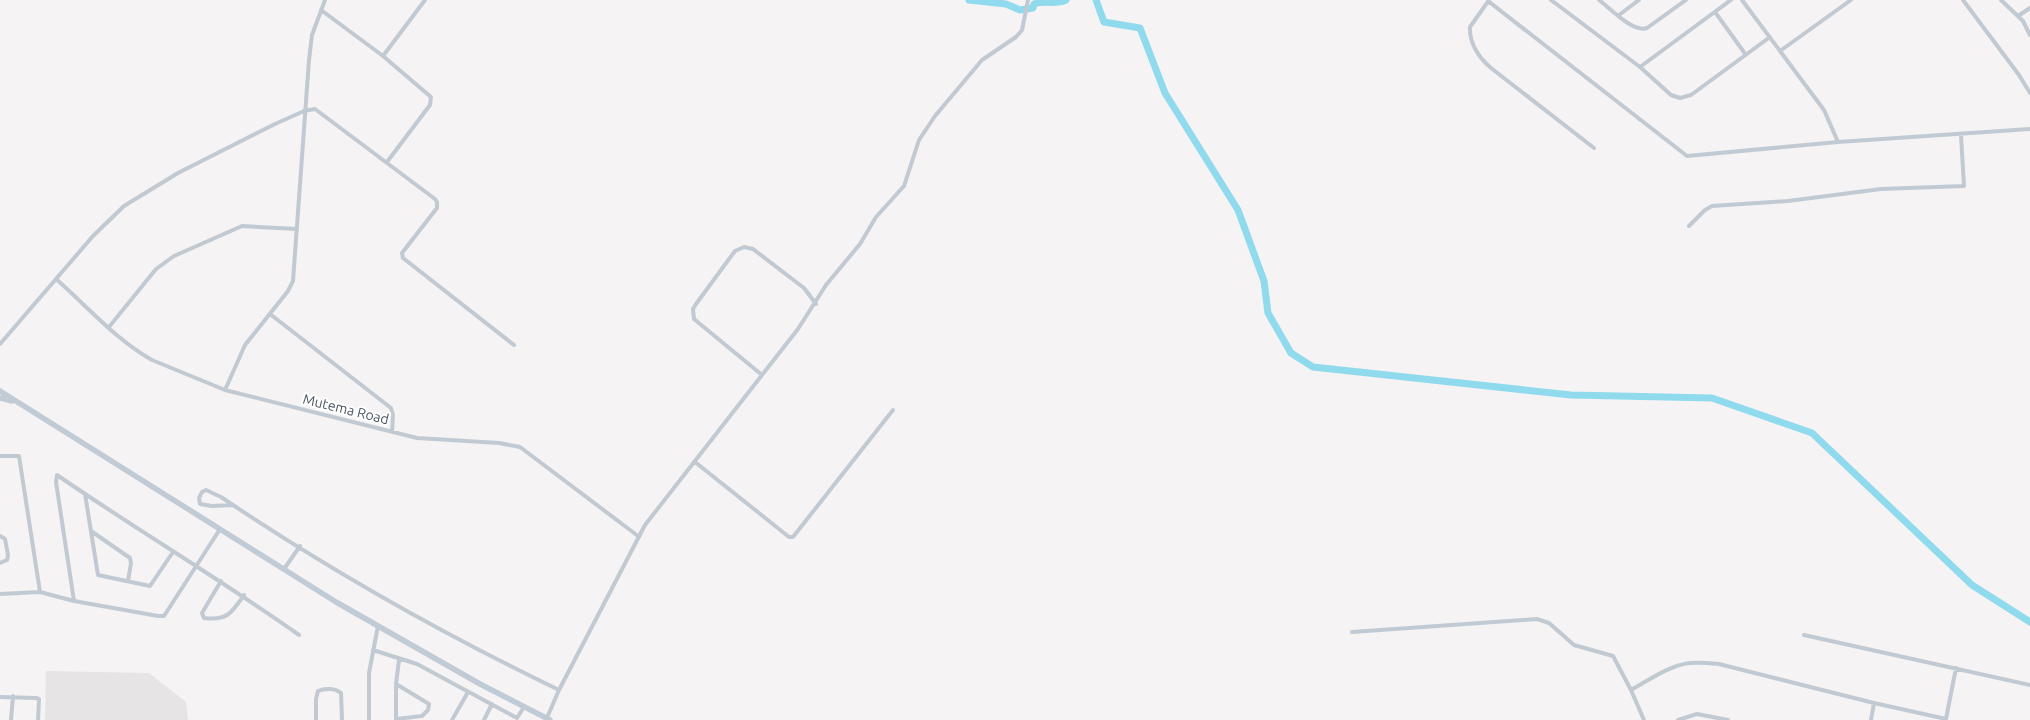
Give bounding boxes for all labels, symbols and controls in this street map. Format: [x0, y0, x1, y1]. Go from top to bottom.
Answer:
street label: Mutema Road [301, 391, 391, 427]

